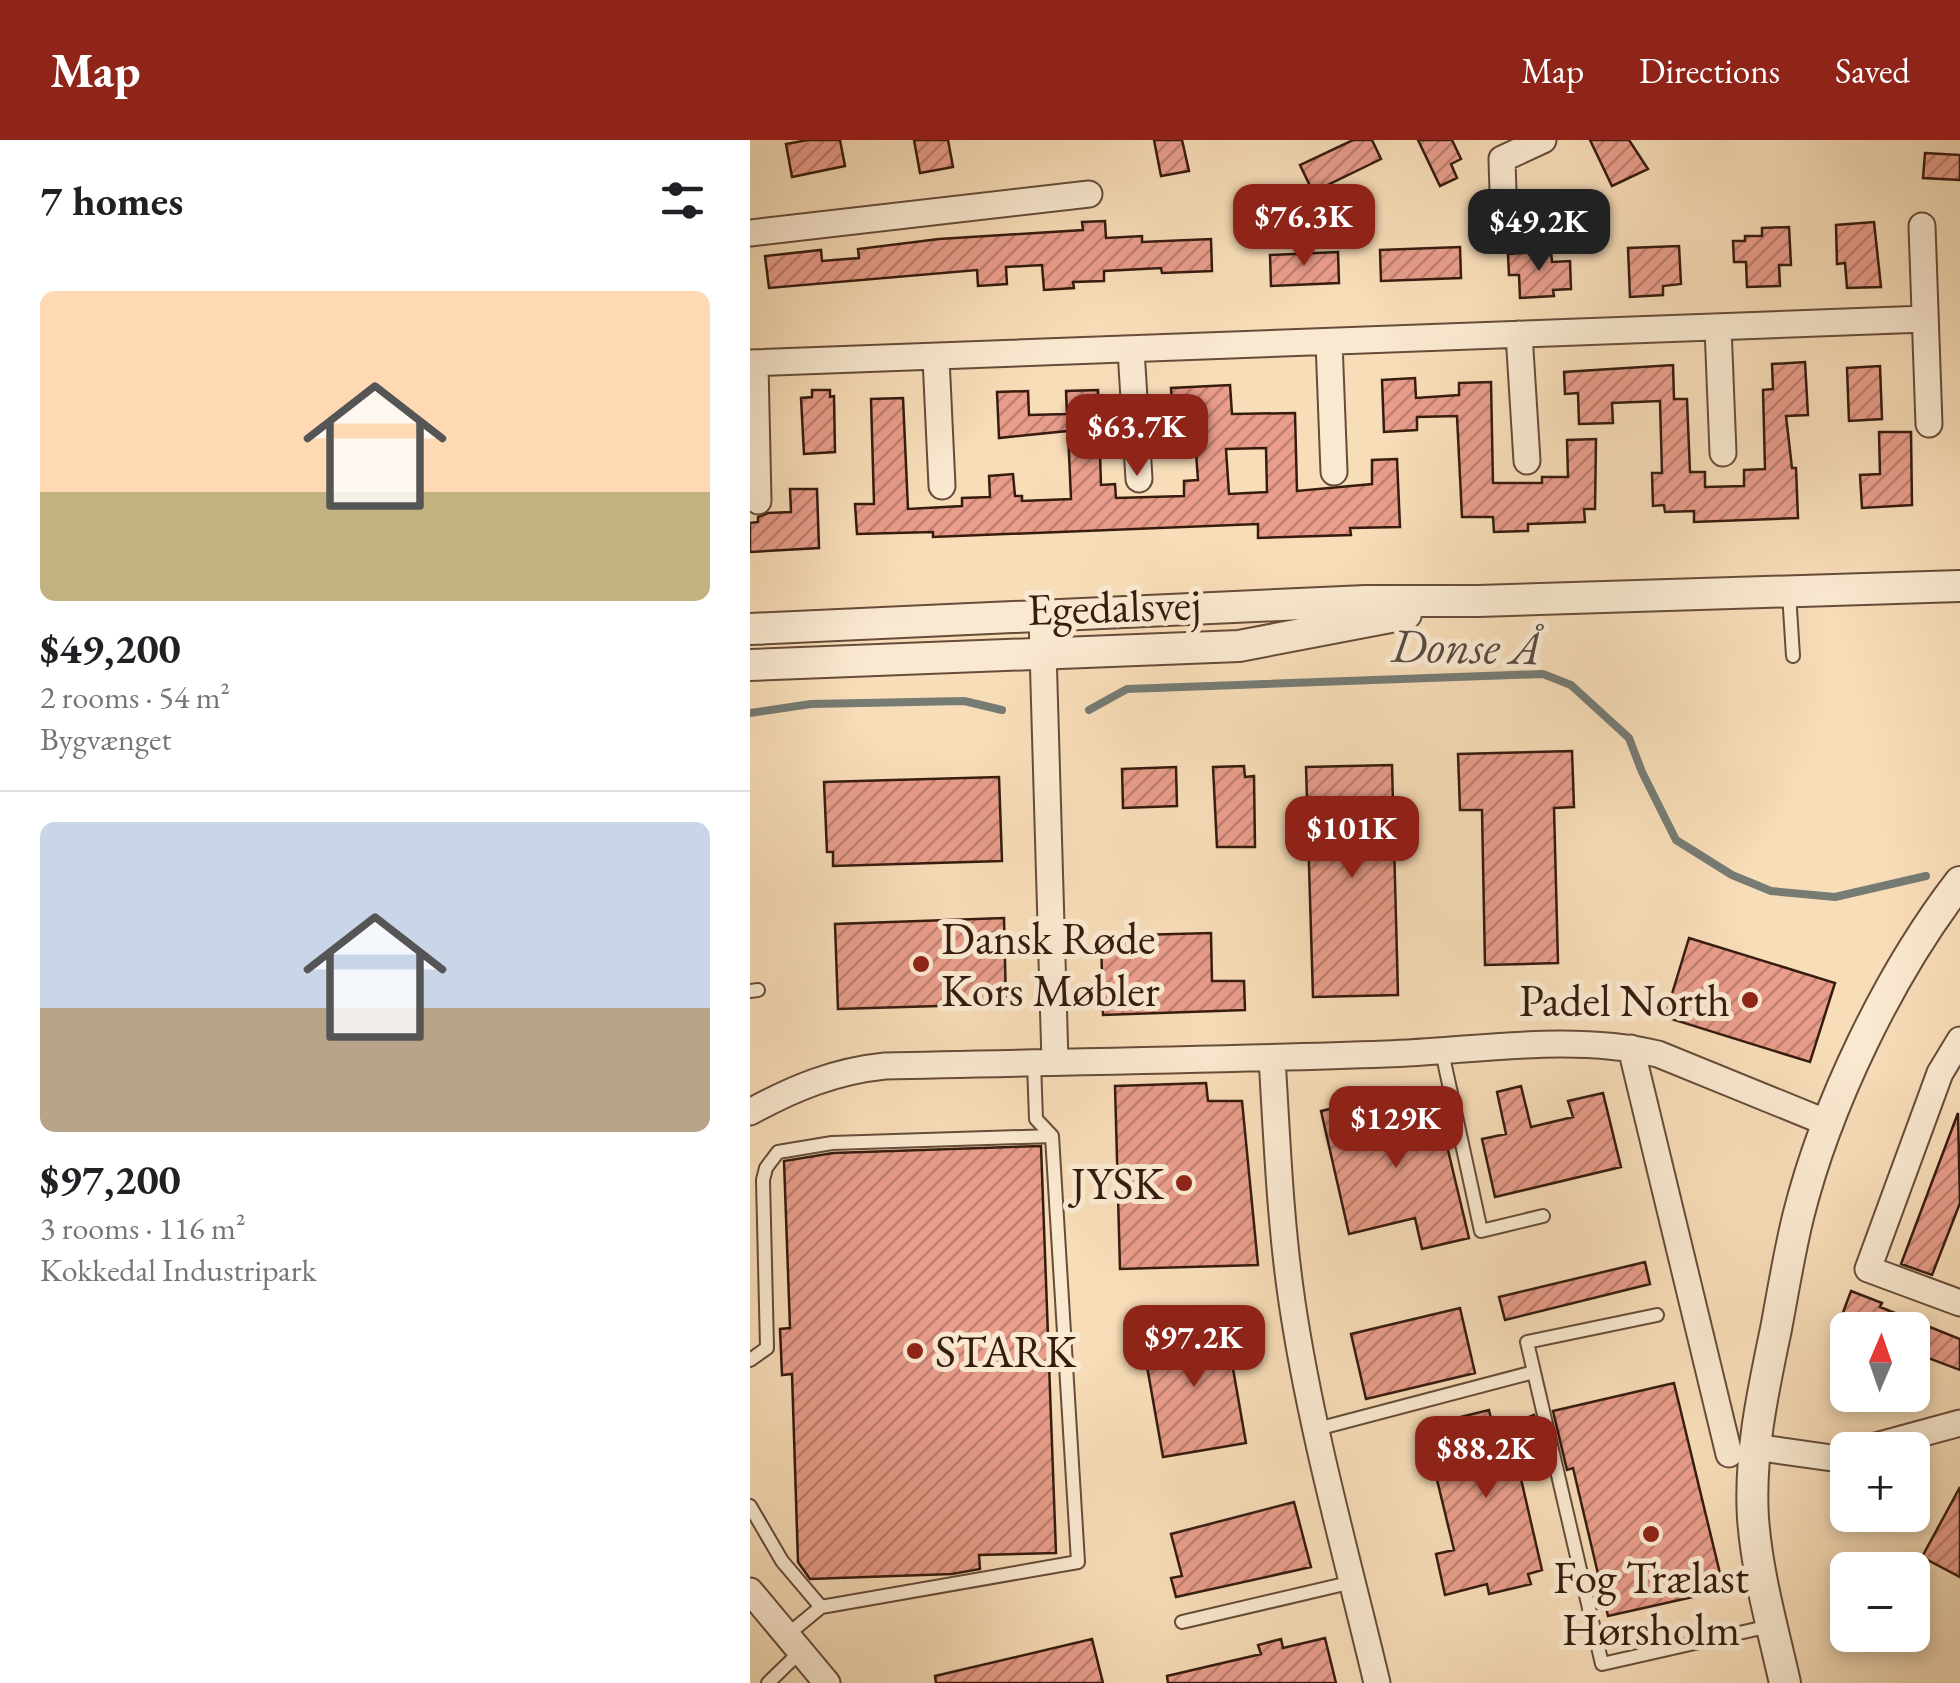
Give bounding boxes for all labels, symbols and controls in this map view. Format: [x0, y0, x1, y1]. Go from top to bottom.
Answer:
text: Map [50, 39, 141, 101]
text: Map [1521, 48, 1584, 93]
text: Directions [1639, 48, 1780, 93]
text: Saved [1835, 48, 1910, 93]
text: 7 homes [40, 173, 183, 228]
icon: filters [655, 173, 710, 228]
pin: $76.3K [1223, 184, 1385, 269]
pin: $49.2K [1458, 189, 1620, 274]
text: $76.3K [1255, 195, 1353, 237]
text: $49.2K [1490, 200, 1588, 242]
icon: home [285, 356, 465, 536]
pin: $63.7K [1056, 394, 1218, 479]
text: $63.7K [1088, 405, 1186, 447]
street label: Egedalsvej [1026, 574, 1202, 638]
water label: Donse Å [1389, 614, 1545, 678]
text: $49,200 [40, 621, 181, 676]
text: 2 rooms · 54 m² [40, 676, 230, 718]
text: Bygvænget [40, 718, 171, 760]
pin: $101K [1282, 796, 1422, 881]
text: $101K [1307, 807, 1397, 849]
icon: home [285, 887, 465, 1067]
place label: Dansk Røde Kors Møbler [941, 909, 1160, 1019]
marker: Dansk Røde Kors Møbler [910, 953, 932, 975]
place label: Padel North [1519, 971, 1730, 1029]
marker: Padel North [1739, 989, 1761, 1011]
pin: $129K [1326, 1086, 1466, 1171]
text: $129K [1351, 1097, 1441, 1139]
text: $97,200 [40, 1152, 181, 1207]
place label: JYSK [1067, 1154, 1164, 1212]
marker: JYSK [1173, 1172, 1195, 1194]
text: 3 rooms · 116 m² [40, 1207, 246, 1249]
text: Kokkedal Industripark [40, 1249, 317, 1291]
pin: $97.2K [1113, 1305, 1275, 1390]
north arrow [1830, 1312, 1930, 1412]
map controls [1830, 1312, 1930, 1652]
text: $97.2K [1145, 1316, 1243, 1358]
place label: STARK [935, 1322, 1076, 1380]
marker: STARK [904, 1340, 926, 1362]
pin: $88.2K [1405, 1416, 1567, 1501]
text: $88.2K [1437, 1427, 1535, 1469]
button: + [1830, 1432, 1930, 1532]
marker: Fog Trælast Hørsholm [1640, 1523, 1662, 1545]
place label: Fog Trælast Hørsholm [1553, 1548, 1749, 1658]
button: − [1830, 1552, 1930, 1652]

